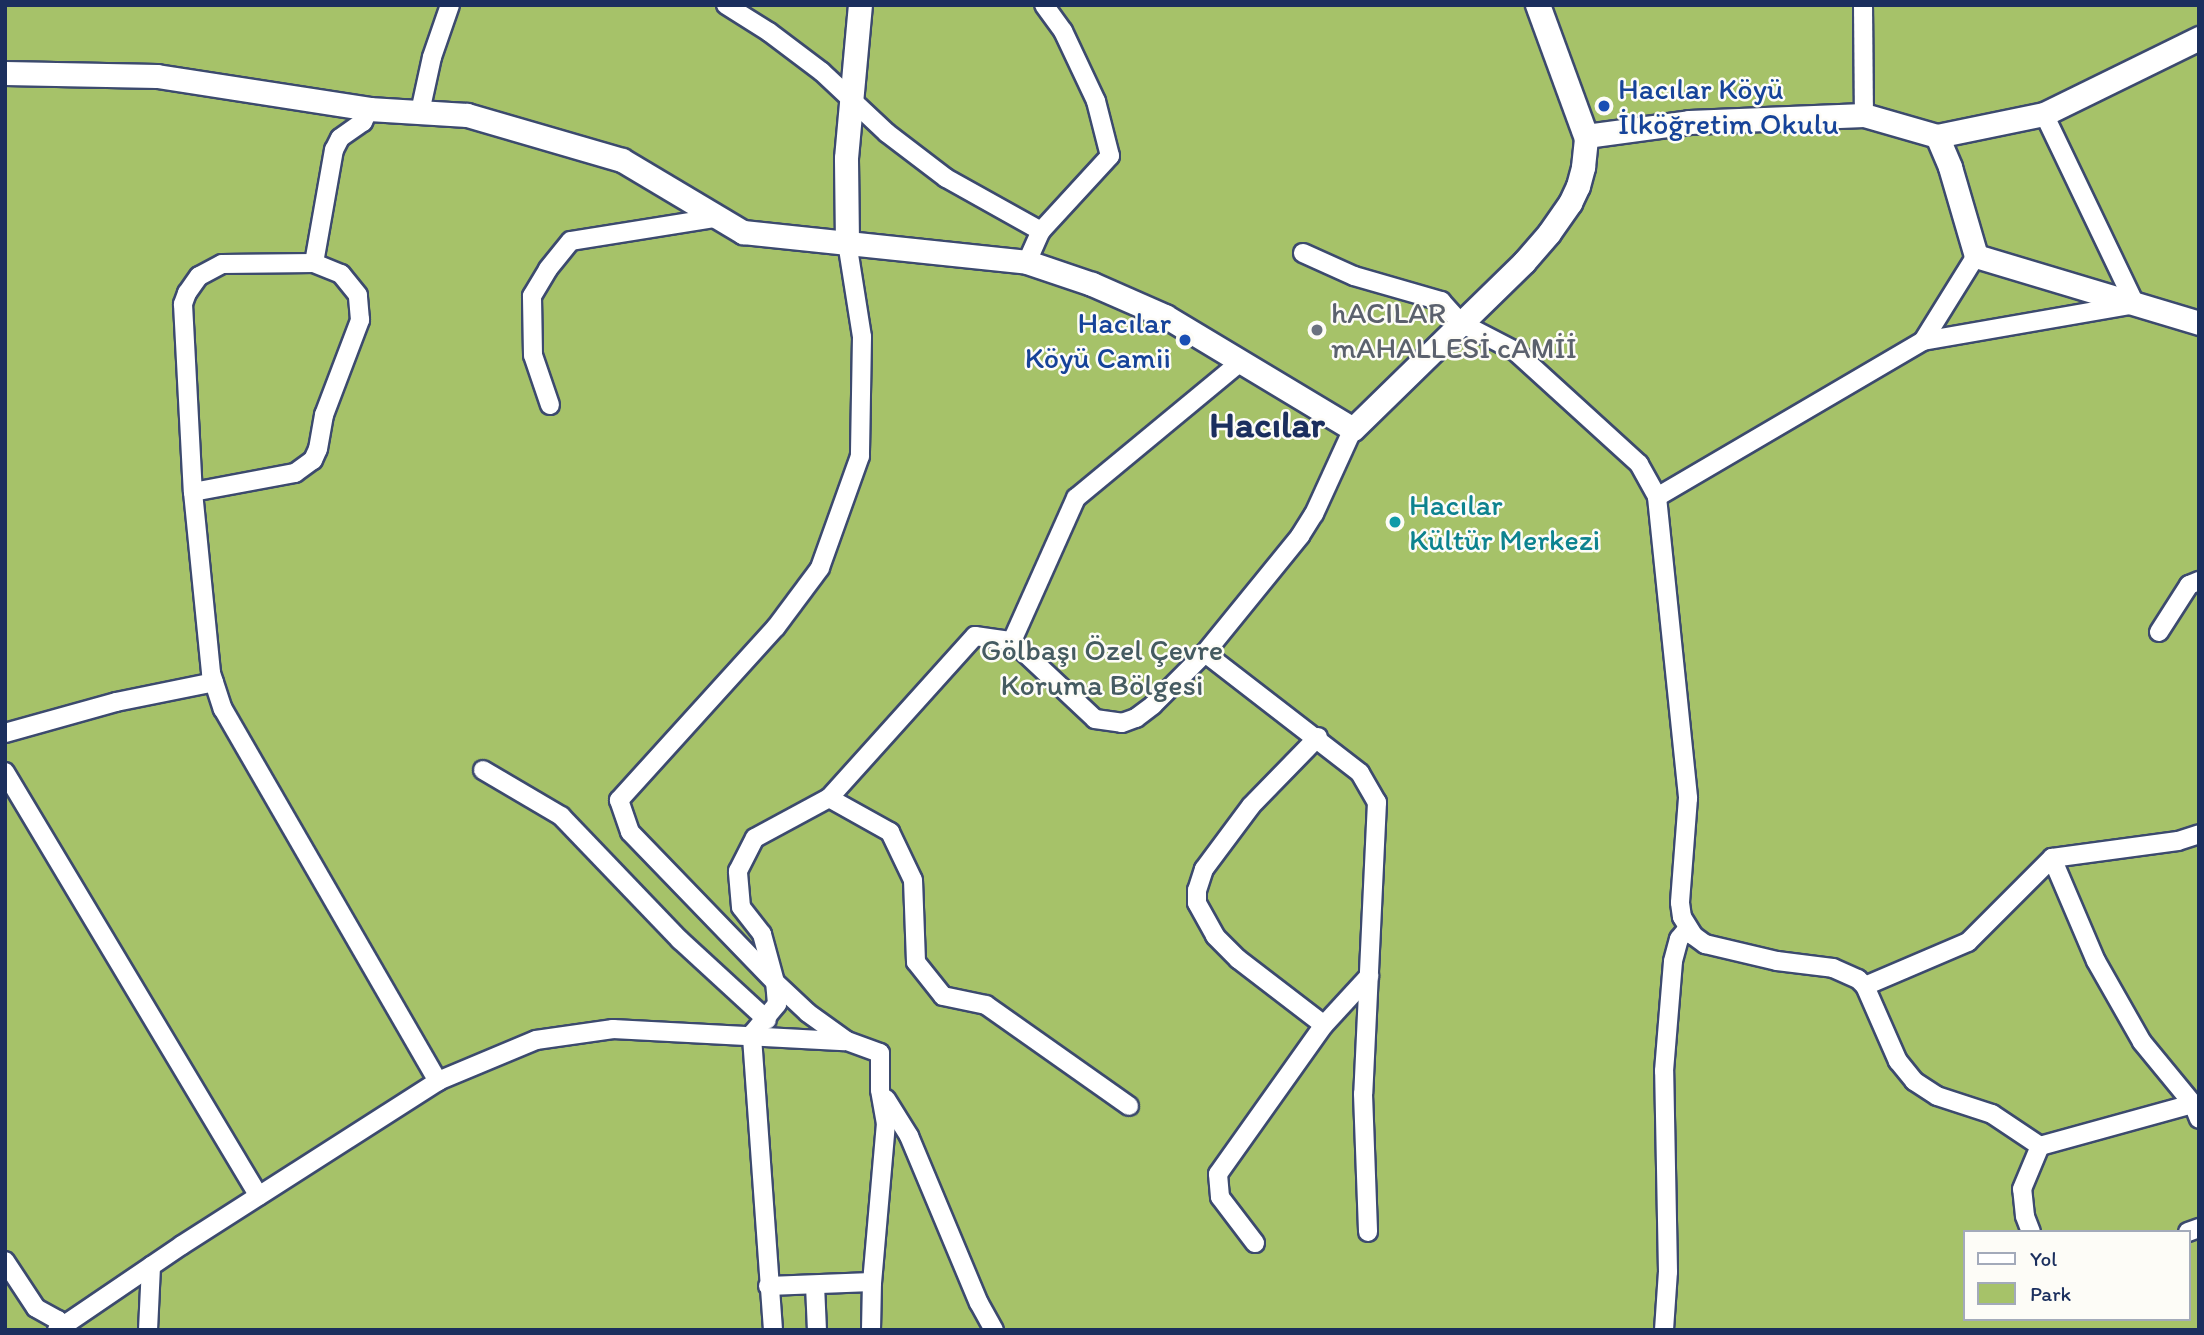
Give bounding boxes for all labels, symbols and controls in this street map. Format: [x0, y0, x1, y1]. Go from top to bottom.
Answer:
place label: Hacılar Köyü İlköğretim Okulu [1618, 71, 1839, 141]
marker: Hacılar Köyü İlköğretim Okulu [1596, 98, 1612, 114]
place label: hACILAR mAHALLESİ cAMİİ [1331, 295, 1576, 366]
place label: Hacılar Köyü Camii [1024, 305, 1171, 376]
marker: hACILAR mAHALLESİ cAMİİ [1309, 322, 1325, 338]
marker: Hacılar Köyü Camii [1177, 332, 1193, 348]
district label: Hacılar [1209, 402, 1325, 446]
place label: Hacılar Kültür Merkezi [1409, 487, 1600, 558]
marker: Hacılar Kültür Merkezi [1387, 514, 1403, 530]
park label: Gölbaşı Özel Çevre Koruma Bölgesi [981, 632, 1223, 702]
legend [1962, 1230, 2190, 1321]
text: Yol [2030, 1246, 2057, 1271]
text: Park [2030, 1281, 2071, 1306]

